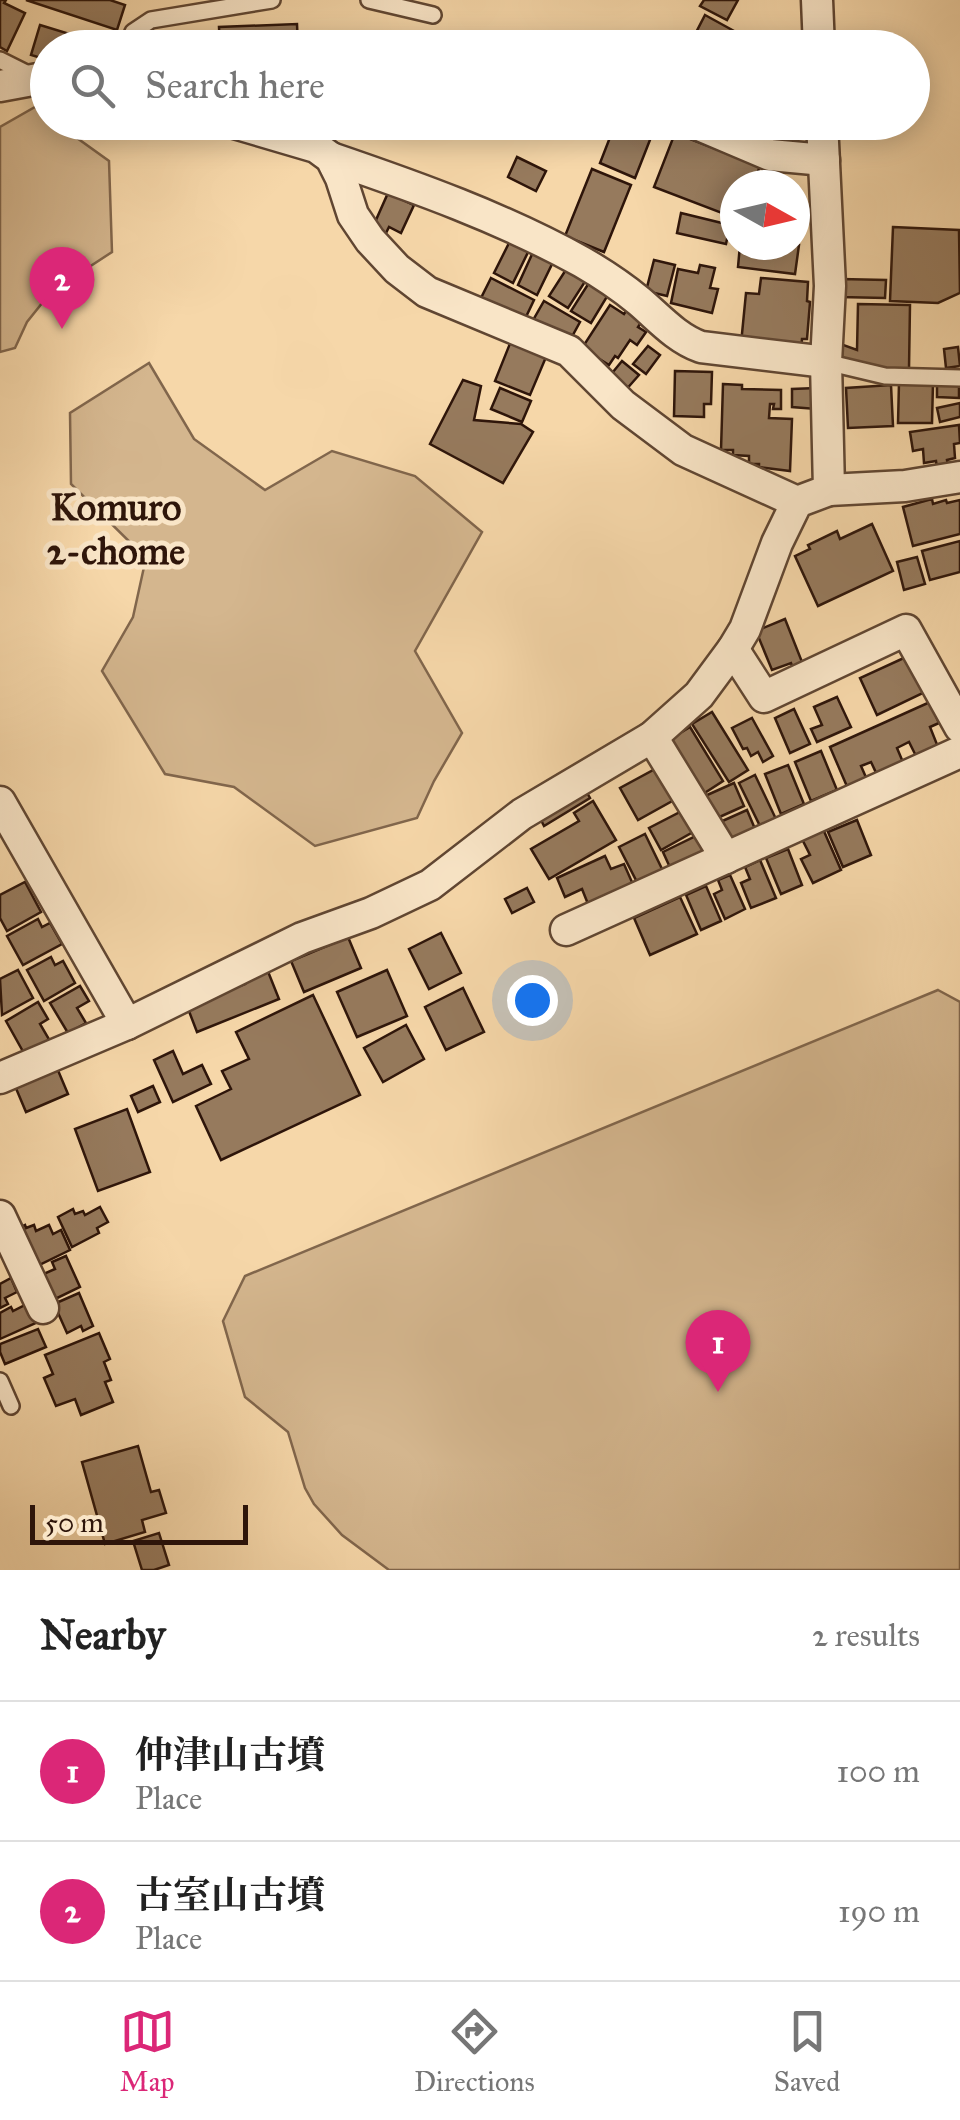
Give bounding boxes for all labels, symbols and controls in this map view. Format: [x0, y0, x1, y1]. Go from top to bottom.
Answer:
search box [30, 30, 930, 140]
icon: search [65, 58, 120, 113]
text: Search here [145, 62, 325, 108]
north arrow [720, 170, 810, 260]
pin: 2 [30, 246, 94, 329]
district label: Komuro 2-chome [47, 484, 185, 574]
your location [507, 975, 558, 1026]
pin: 1 [686, 1310, 750, 1392]
scale bar [30, 1500, 248, 1544]
text: 50 m [45, 1505, 104, 1540]
text: Nearby [40, 1609, 165, 1661]
text: 2 results [812, 1616, 920, 1655]
text: 仲津山古墳 [135, 1732, 325, 1778]
text: 1 [66, 1752, 79, 1791]
text: 100 m [836, 1752, 920, 1791]
text: Place [135, 1779, 202, 1818]
text: 古室山古墳 [135, 1872, 325, 1918]
text: 2 [65, 1892, 80, 1931]
text: 190 m [838, 1892, 920, 1931]
text: Place [135, 1919, 202, 1958]
tab: Map [120, 2004, 175, 2099]
tab: Directions [414, 2004, 535, 2099]
tab: Saved [774, 2004, 840, 2099]

